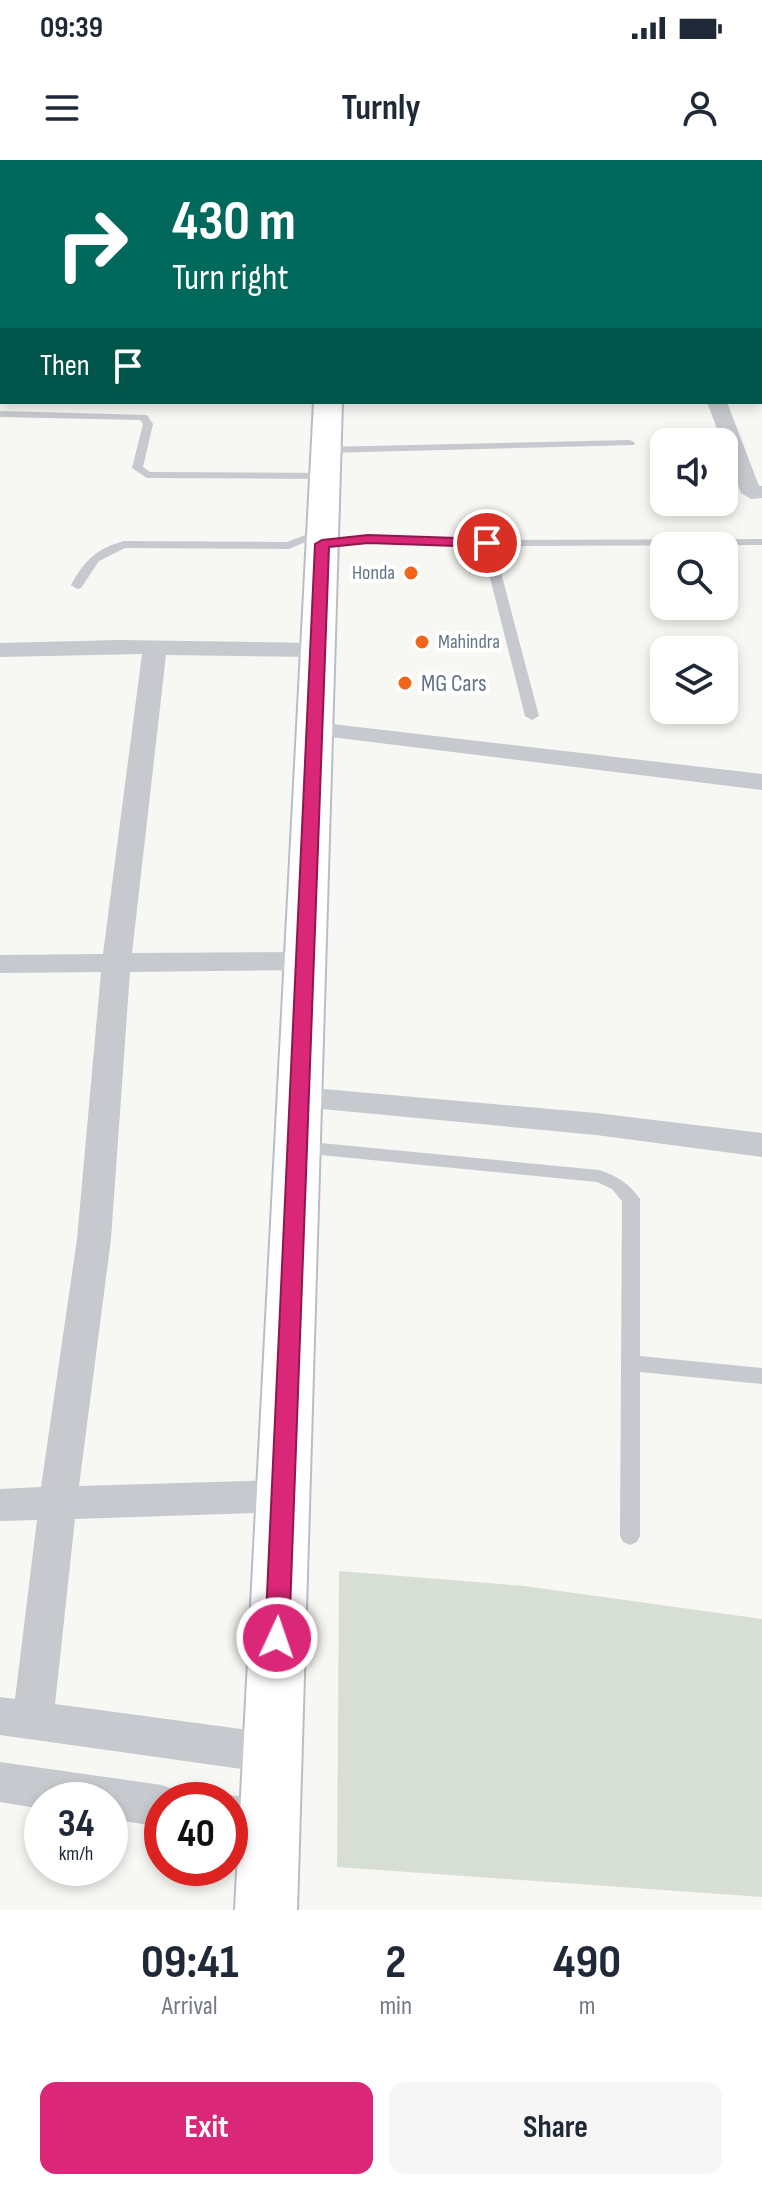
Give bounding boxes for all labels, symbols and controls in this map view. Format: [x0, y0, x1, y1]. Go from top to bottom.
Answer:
text: 09:39 [40, 10, 103, 46]
icon: menu [40, 86, 84, 130]
icon: person [678, 86, 722, 130]
text: Turnly [342, 87, 420, 130]
text: 430 m [172, 189, 296, 256]
icon: right [40, 192, 144, 296]
text: Turn right [172, 257, 289, 300]
icon: arrive [106, 344, 150, 388]
text: Then [40, 348, 90, 384]
map controls [650, 428, 738, 724]
button: sound [650, 428, 738, 516]
pin [453, 509, 521, 577]
icon: arrive [465, 521, 509, 565]
button: search [650, 532, 738, 620]
place label: Honda [352, 561, 395, 585]
marker: Honda [402, 564, 420, 582]
place label: Mahindra [438, 630, 500, 654]
marker: Mahindra [413, 633, 431, 651]
button: layers [650, 636, 738, 724]
place label: MG Cars [421, 669, 487, 698]
marker: MG Cars [396, 674, 414, 692]
position arrow [235, 1596, 319, 1680]
speed limit sign: 40 [144, 1782, 248, 1886]
text: 34 [58, 1800, 94, 1848]
text: km/h [59, 1842, 93, 1866]
text: 09:41 [141, 1934, 238, 1991]
text: 2 [385, 1934, 406, 1991]
text: 490 [553, 1934, 621, 1991]
text: Arrival [162, 1991, 218, 2022]
text: min [379, 1991, 412, 2022]
text: m [579, 1991, 595, 2022]
button: Exit [40, 2082, 373, 2174]
button: Share [389, 2082, 722, 2174]

